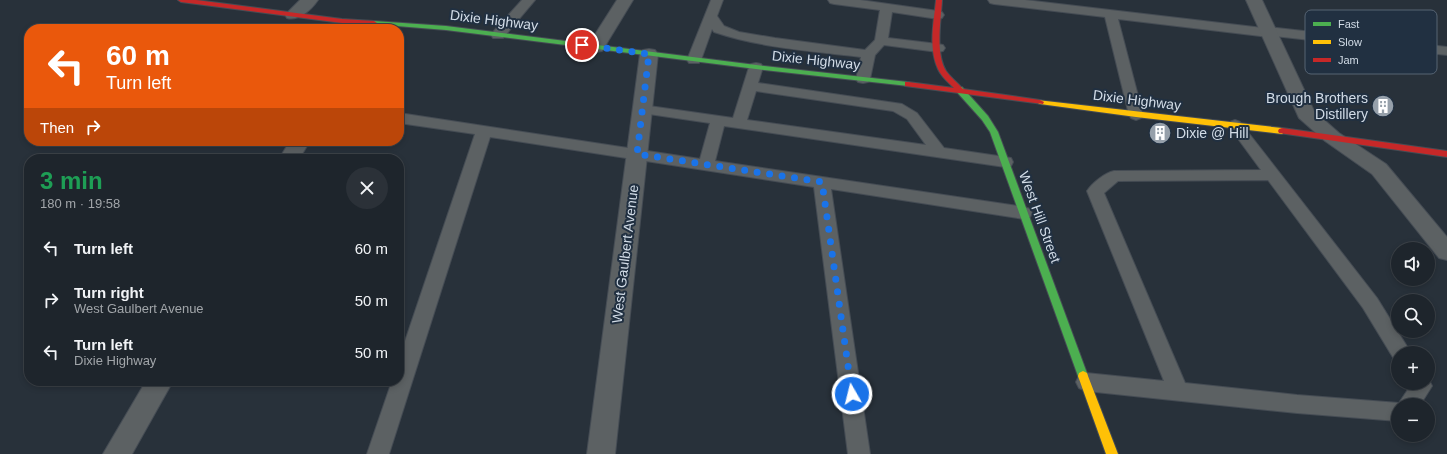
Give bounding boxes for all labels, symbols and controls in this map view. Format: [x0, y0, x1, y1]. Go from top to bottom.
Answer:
street label: Dixie Highway [449, 7, 539, 33]
legend [1305, 10, 1437, 74]
text: Fast [1338, 18, 1359, 30]
pin [565, 28, 599, 62]
icon: arrive [571, 34, 593, 56]
text: Slow [1338, 36, 1362, 48]
icon: left [40, 40, 92, 92]
text: 60 m [106, 40, 170, 71]
street label: Dixie Highway [771, 47, 861, 73]
text: Jam [1338, 54, 1359, 66]
text: Turn left [106, 73, 171, 93]
street label: Dixie Highway [1092, 87, 1182, 113]
place label: Brough Brothers Distillery [1266, 90, 1368, 122]
building icon: Brough Brothers Distillery [1370, 93, 1396, 119]
icon: right [82, 116, 104, 138]
text: Then [40, 119, 74, 136]
building icon: Dixie @ Hill [1147, 120, 1173, 146]
place label: Dixie @ Hill [1176, 125, 1249, 141]
text: 3 min [40, 167, 103, 194]
button: close [346, 167, 388, 209]
street label: West Hill Street [1016, 169, 1064, 265]
street label: West Gaulbert Avenue [609, 184, 641, 324]
text: 180 m · 19:58 [40, 196, 120, 211]
icon: left [40, 237, 62, 259]
text: Turn left [74, 240, 133, 257]
text: 60 m [355, 240, 388, 257]
map controls [1391, 242, 1435, 442]
button: sound [1391, 242, 1435, 286]
text: Turn right [74, 284, 144, 301]
icon: right [40, 289, 62, 311]
text: 50 m [355, 292, 388, 309]
button: search [1391, 294, 1435, 338]
text: West Gaulbert Avenue [74, 301, 204, 316]
text: Turn left [74, 336, 133, 353]
icon: left [40, 341, 62, 363]
text: 50 m [355, 344, 388, 361]
button: + [1391, 346, 1435, 390]
text: Dixie Highway [74, 353, 156, 368]
position arrow [831, 373, 873, 415]
button: − [1391, 398, 1435, 442]

